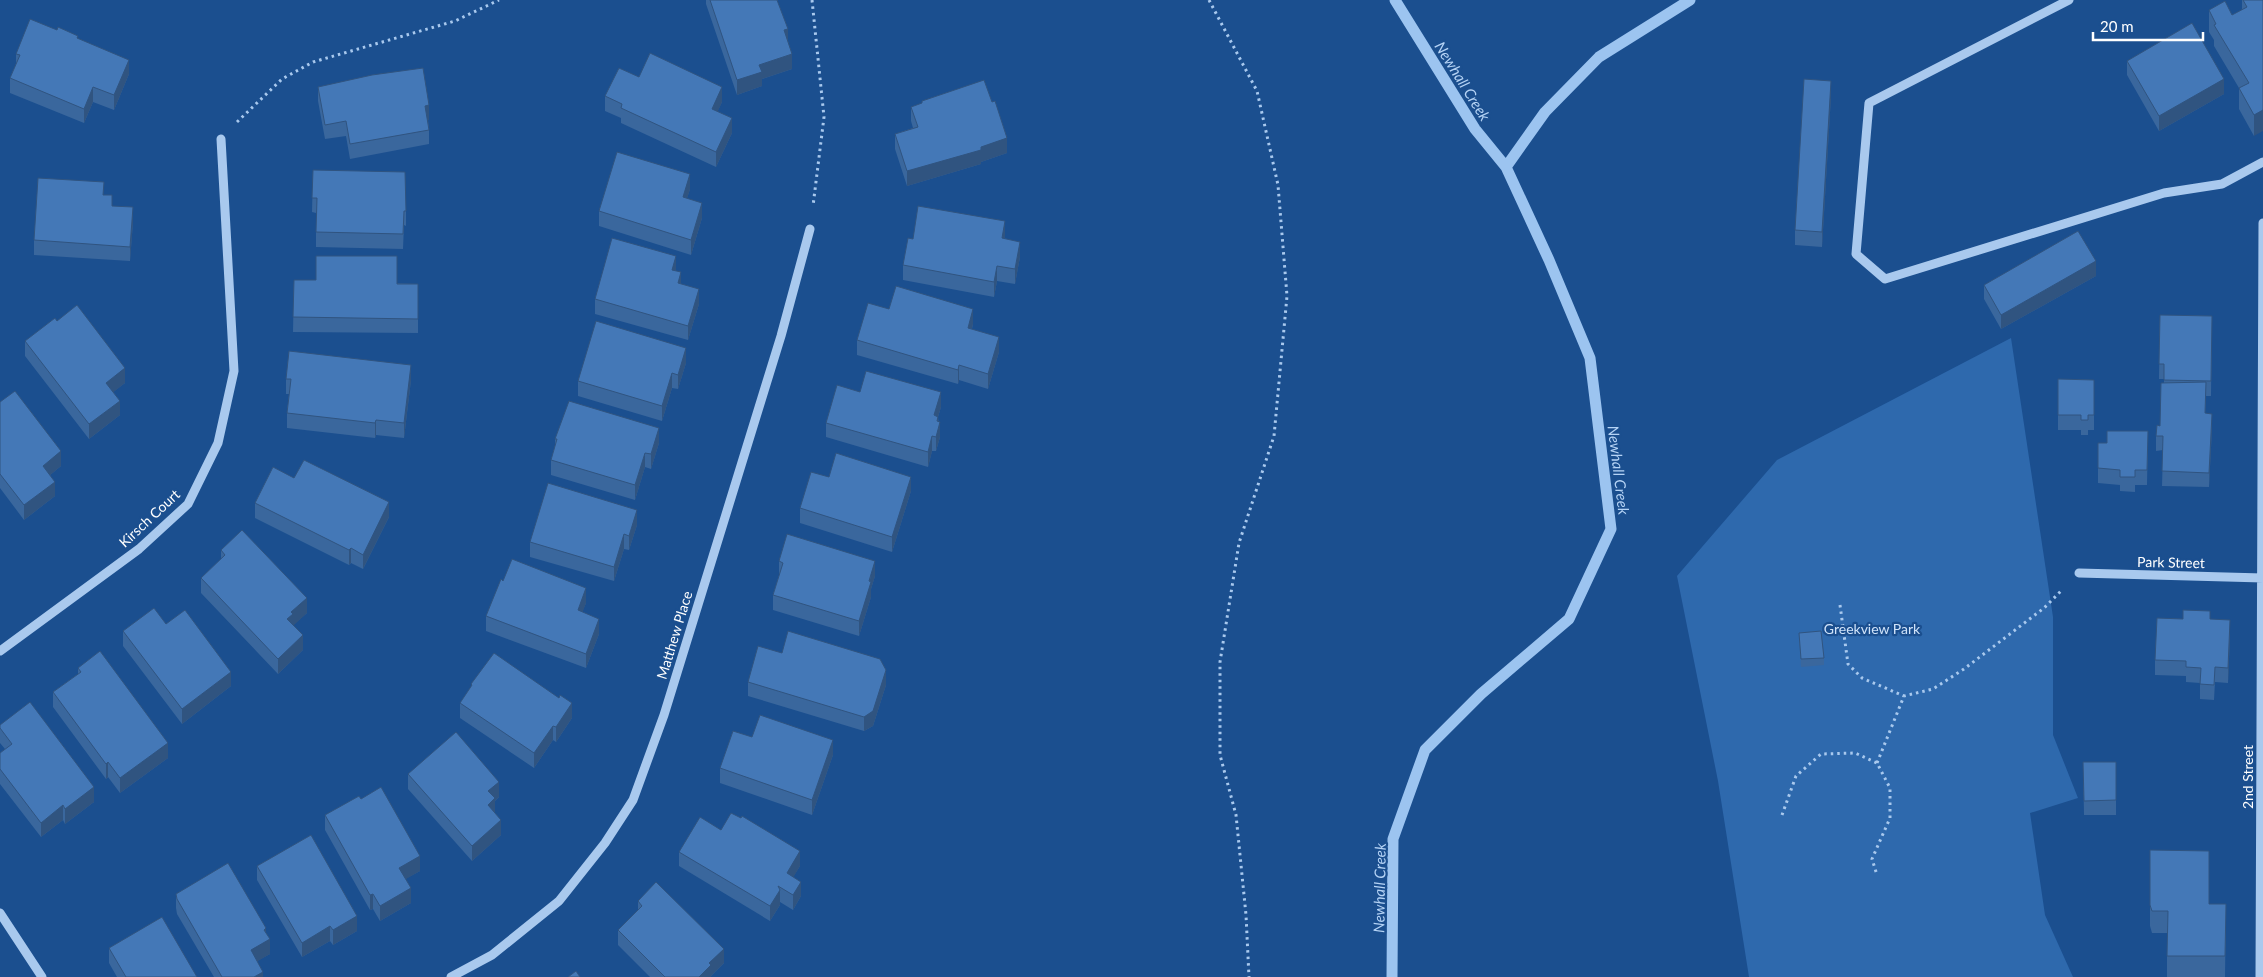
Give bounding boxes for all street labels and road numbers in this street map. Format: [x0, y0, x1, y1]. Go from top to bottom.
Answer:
street label: Kirsch Court [115, 486, 183, 550]
street label: Park Street [2137, 553, 2205, 571]
street label: Matthew Place [653, 589, 695, 681]
street label: 2nd Street [2239, 745, 2256, 809]

